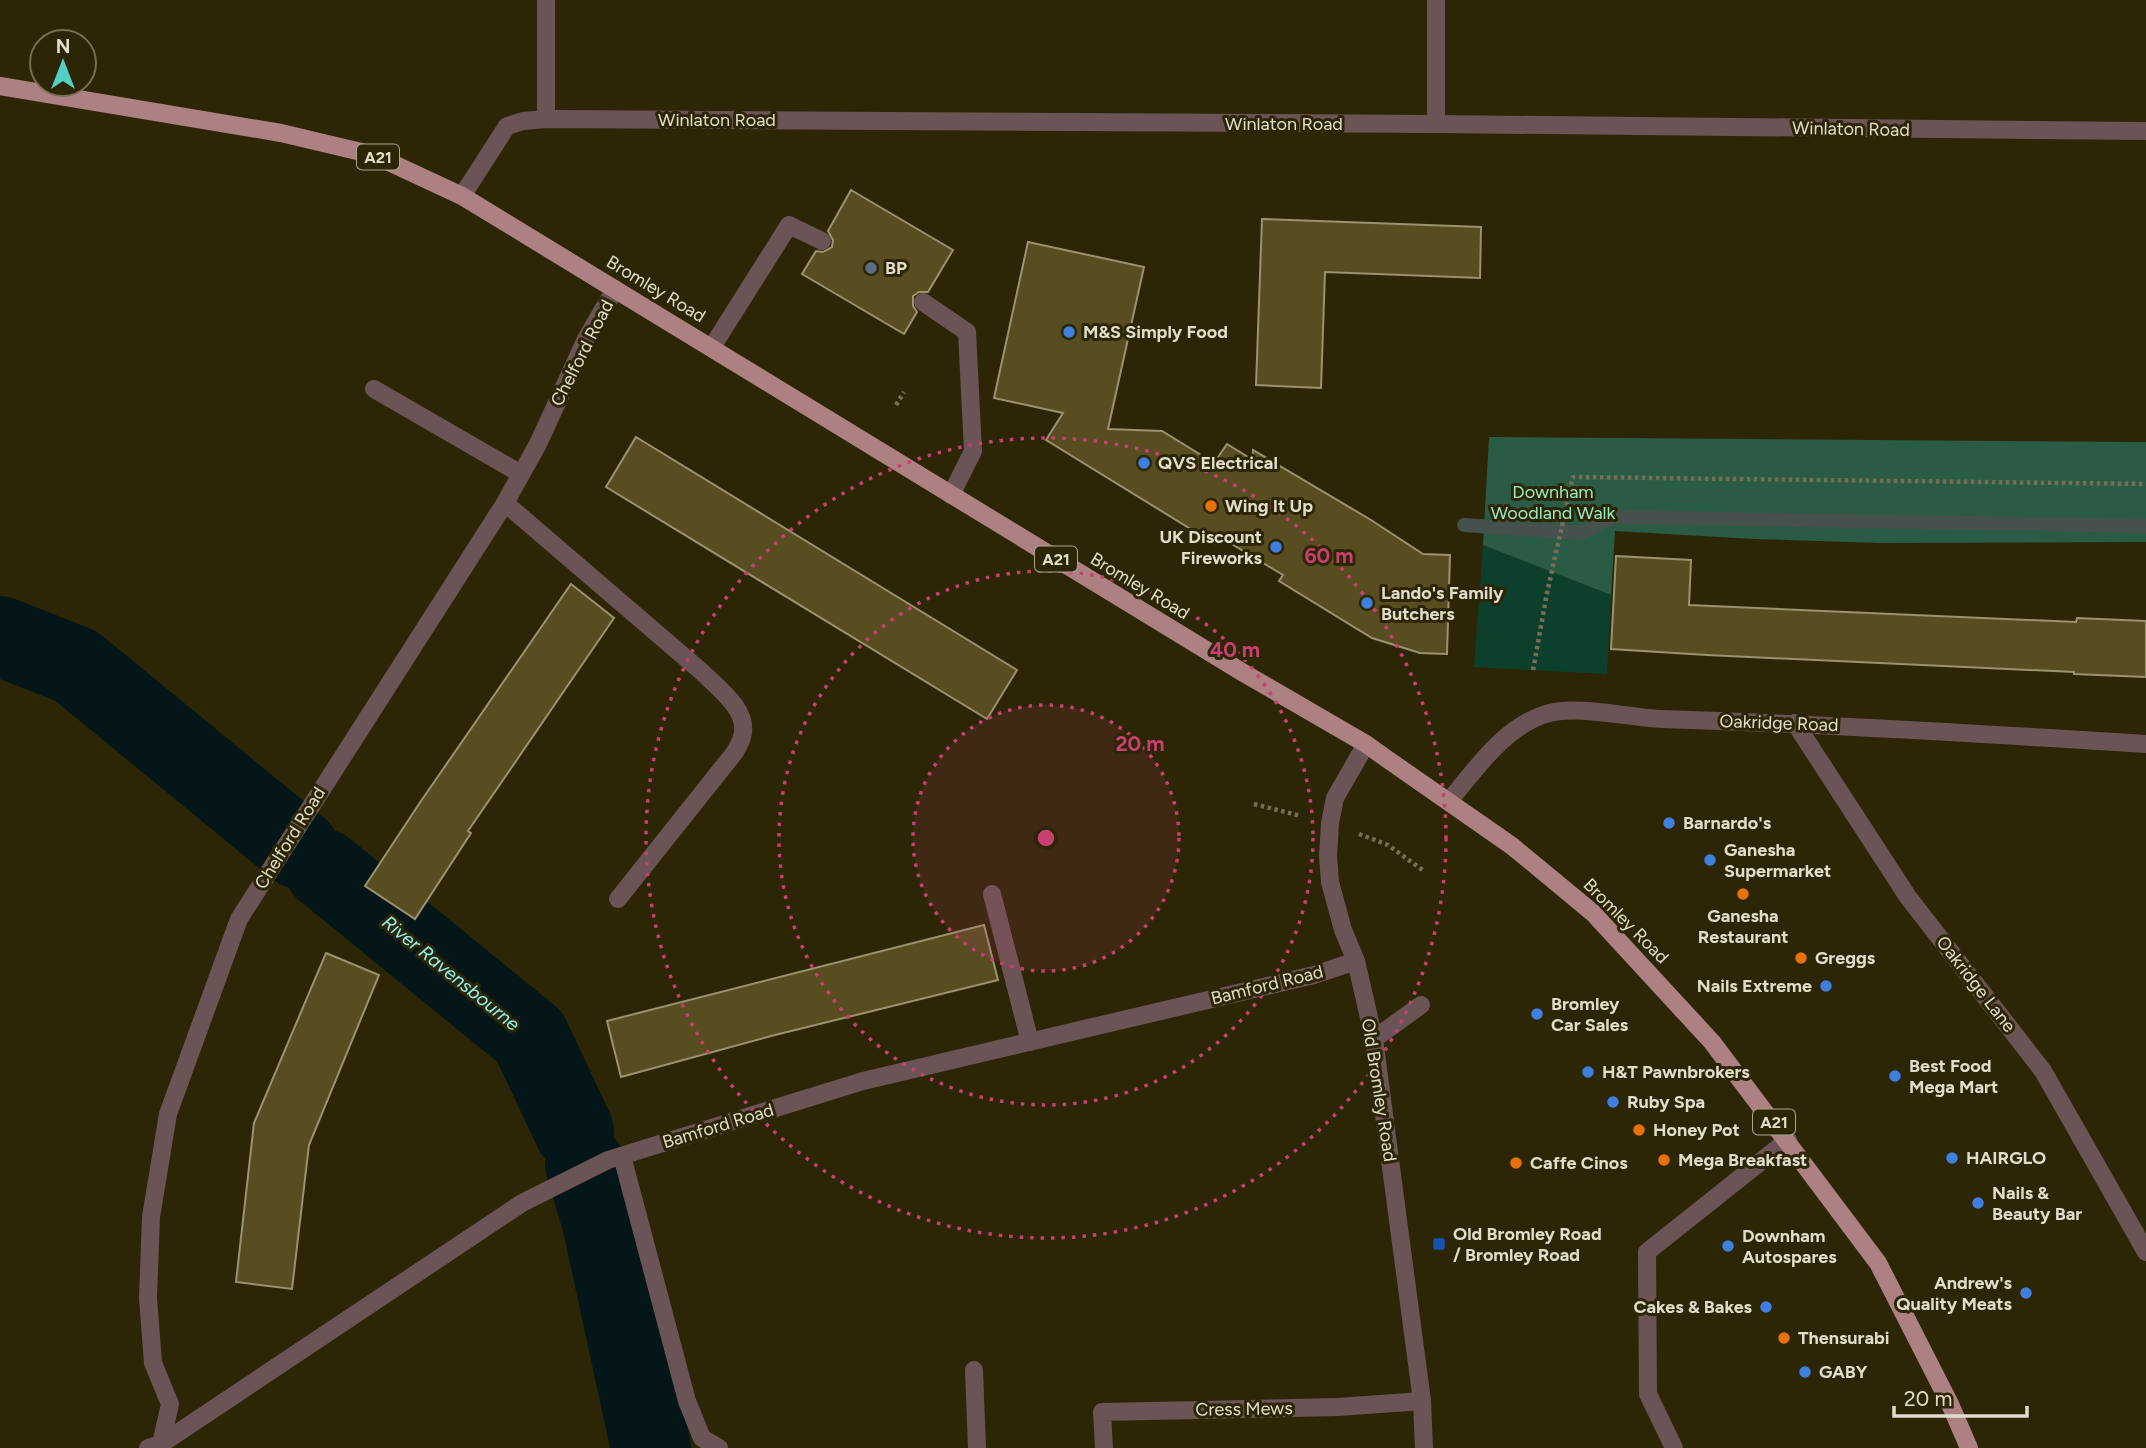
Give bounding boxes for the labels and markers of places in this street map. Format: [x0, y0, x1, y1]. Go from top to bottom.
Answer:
place label: BP [885, 257, 907, 279]
marker: BP [863, 260, 879, 276]
place label: M&S Simply Food [1083, 321, 1228, 343]
marker: M&S Simply Food [1061, 324, 1077, 340]
place label: QVS Electrical [1158, 452, 1278, 474]
marker: QVS Electrical [1136, 455, 1152, 471]
place label: Wing It Up [1225, 495, 1313, 517]
marker: Wing It Up [1203, 498, 1219, 514]
place label: UK Discount Fireworks [1159, 526, 1263, 569]
marker: UK Discount Fireworks [1268, 539, 1284, 555]
place label: Lando's Family Butchers [1381, 582, 1504, 625]
marker: Lando's Family Butchers [1359, 595, 1375, 611]
place label: Barnardo's [1683, 812, 1772, 834]
marker: Barnardo's [1661, 815, 1677, 831]
centre of rings [1034, 826, 1058, 850]
place label: Ganesha Supermarket [1724, 839, 1831, 882]
marker: Ganesha Supermarket [1702, 852, 1718, 868]
marker: Ganesha Restaurant [1735, 886, 1751, 902]
place label: Ganesha Restaurant [1698, 905, 1788, 948]
place label: Greggs [1815, 947, 1876, 969]
marker: Greggs [1793, 950, 1809, 966]
place label: Nails Extreme [1697, 975, 1812, 997]
marker: Nails Extreme [1818, 978, 1834, 994]
place label: Bromley Car Sales [1551, 993, 1629, 1036]
marker: Bromley Car Sales [1529, 1006, 1545, 1022]
place label: Best Food Mega Mart [1909, 1055, 1998, 1098]
place label: H&T Pawnbrokers [1602, 1061, 1750, 1083]
marker: H&T Pawnbrokers [1580, 1064, 1596, 1080]
marker: Best Food Mega Mart [1887, 1068, 1903, 1084]
place label: Ruby Spa [1627, 1091, 1705, 1113]
marker: Ruby Spa [1605, 1094, 1621, 1110]
place label: Honey Pot [1653, 1119, 1740, 1141]
marker: Honey Pot [1631, 1122, 1647, 1138]
place label: HAIRGLO [1966, 1147, 2046, 1169]
place label: Mega Breakfast [1678, 1149, 1807, 1171]
marker: HAIRGLO [1944, 1150, 1960, 1166]
place label: Caffe Cinos [1530, 1152, 1628, 1174]
marker: Mega Breakfast [1656, 1152, 1672, 1168]
marker: Caffe Cinos [1508, 1155, 1524, 1171]
place label: Nails & Beauty Bar [1992, 1182, 2082, 1225]
marker: Nails & Beauty Bar [1970, 1195, 1986, 1211]
place label: Old Bromley Road / Bromley Road [1453, 1223, 1602, 1266]
place label: Downham Autospares [1742, 1225, 1837, 1268]
marker: Old Bromley Road / Bromley Road [1431, 1236, 1447, 1252]
marker: Downham Autospares [1720, 1238, 1736, 1254]
place label: Andrew's Quality Meats [1896, 1272, 2013, 1315]
marker: Andrew's Quality Meats [2018, 1285, 2034, 1301]
place label: Cakes & Bakes [1633, 1296, 1753, 1318]
marker: Cakes & Bakes [1758, 1299, 1774, 1315]
place label: Thensurabi [1798, 1327, 1889, 1349]
marker: Thensurabi [1776, 1330, 1792, 1346]
place label: GABY [1819, 1361, 1868, 1383]
marker: GABY [1797, 1364, 1813, 1380]

